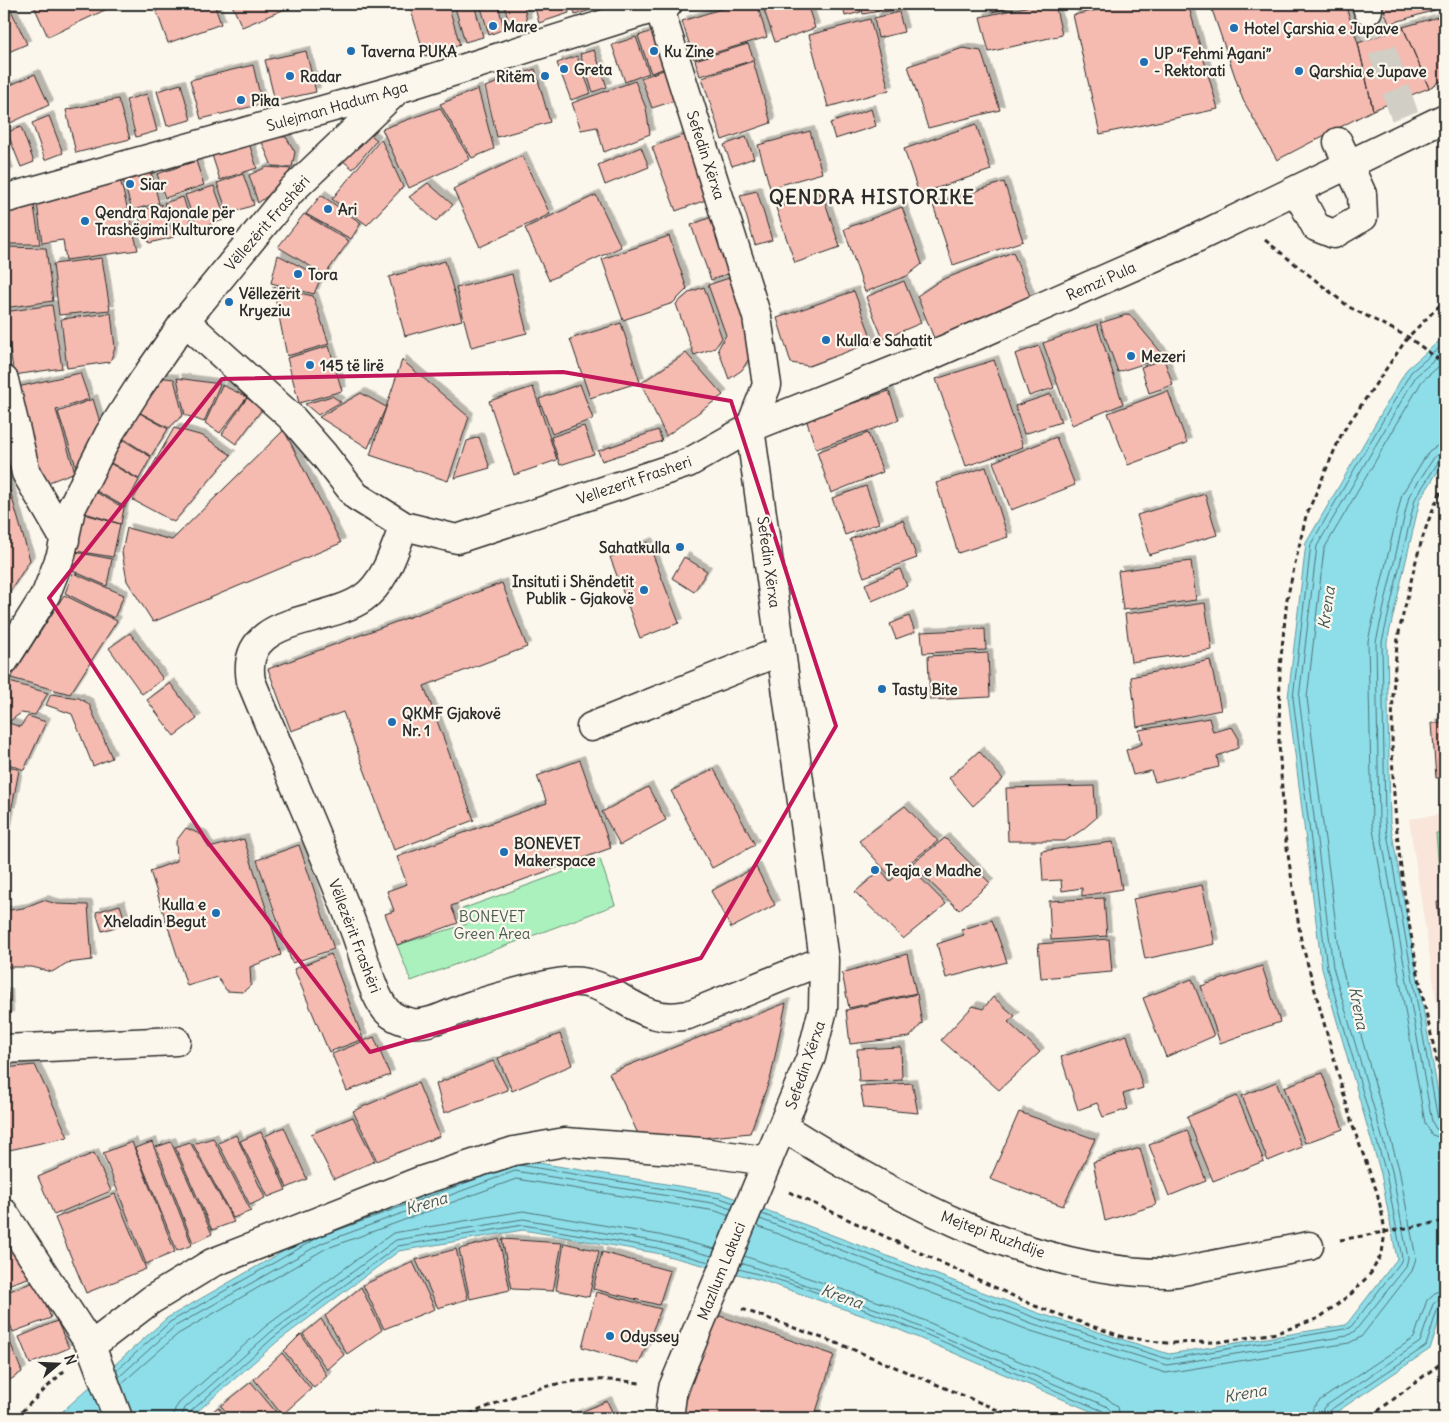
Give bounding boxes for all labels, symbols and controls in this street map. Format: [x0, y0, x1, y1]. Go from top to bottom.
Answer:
place label: Mare [503, 17, 537, 36]
place label: Hotel Çarshia e Jupave [1244, 19, 1399, 39]
marker: Mare [487, 20, 499, 32]
marker: Hotel Çarshia e Jupave [1228, 22, 1240, 34]
place label: Taverna PUKA [361, 42, 457, 61]
place label: Ku Zine [664, 42, 714, 61]
place label: UP “Fehmi Agani” - Rektorati [1154, 44, 1272, 80]
marker: Taverna PUKA [345, 45, 357, 57]
marker: Ku Zine [648, 45, 660, 57]
marker: UP “Fehmi Agani” - Rektorati [1138, 56, 1150, 68]
place label: Greta [574, 60, 613, 79]
place label: Qarshia e Jupave [1309, 62, 1426, 82]
marker: Greta [558, 63, 570, 75]
marker: Qarshia e Jupave [1293, 65, 1305, 77]
place label: Radar [300, 67, 342, 86]
place label: Ritëm [496, 67, 535, 86]
marker: Radar [284, 70, 296, 82]
marker: Ritëm [539, 70, 551, 82]
street label: Sulejman Hadum Aga [264, 77, 410, 135]
place label: Pika [251, 91, 280, 110]
marker: Pika [235, 94, 247, 106]
street label: Sefedin Xërxa [683, 108, 729, 202]
street label: Vëllezërit Frashëri [220, 171, 314, 275]
place label: Siar [140, 175, 167, 194]
marker: Siar [124, 178, 136, 190]
district label: QENDRA HISTORIKE [769, 184, 975, 209]
place label: Ari [338, 200, 357, 219]
place label: Qendra Rajonale për Trashëgimi Kulturore [95, 203, 236, 240]
marker: Ari [322, 203, 334, 215]
marker: Qendra Rajonale për Trashëgimi Kulturore [79, 215, 91, 227]
street label: Remzi Pula [1063, 257, 1139, 305]
place label: Tora [308, 265, 338, 284]
marker: Tora [292, 268, 304, 280]
place label: Vëllezërit Kryeziu [239, 284, 301, 321]
marker: Vëllezërit Kryeziu [223, 296, 235, 308]
place label: Kulla e Sahatit [836, 331, 933, 350]
marker: Kulla e Sahatit [820, 334, 832, 346]
place label: Mezeri [1141, 347, 1186, 366]
marker: Mezeri [1125, 350, 1137, 362]
place label: 145 të lirë [320, 356, 384, 375]
marker: 145 të lirë [304, 359, 316, 371]
street label: Vellezerit Frasheri [574, 451, 694, 509]
street label: Sefedin Xërxa [753, 515, 785, 609]
place label: Sahatkulla [599, 538, 670, 557]
marker: Sahatkulla [674, 541, 686, 553]
place label: Insituti i Shëndetit Publik - Gjakovë [512, 572, 635, 608]
marker: Insituti i Shëndetit Publik - Gjakovë [638, 584, 650, 596]
water label: Krena [1313, 584, 1339, 631]
place label: Tasty Bite [892, 680, 958, 700]
marker: Tasty Bite [876, 683, 888, 695]
place label: QKMF Gjakovë Nr. 1 [402, 704, 501, 740]
marker: QKMF Gjakovë Nr. 1 [386, 716, 398, 728]
place label: BONEVET Makerspace [514, 834, 596, 871]
marker: BONEVET Makerspace [498, 846, 510, 858]
place label: Teqja e Madhe [885, 861, 981, 881]
marker: Teqja e Madhe [869, 864, 881, 876]
street label: Vëllezërit Frashëri [325, 876, 385, 996]
place label: Kulla e Xheladin Begut [103, 895, 207, 932]
marker: Kulla e Xheladin Begut [210, 907, 222, 919]
park label: BONEVET Green Area [454, 907, 531, 943]
water label: Krena [1345, 985, 1373, 1032]
street label: Sefedin Xërxa [781, 1018, 829, 1112]
water label: Krena [403, 1187, 450, 1219]
street label: Mejtepi Ruzhdije [938, 1206, 1048, 1262]
street label: Mazllum Lakuci [693, 1219, 749, 1323]
water label: Krena [818, 1279, 866, 1313]
place label: Odyssey [620, 1327, 679, 1347]
marker: Odyssey [604, 1330, 616, 1342]
north arrow [32, 1340, 82, 1390]
text: N [60, 1352, 80, 1367]
water label: Krena [1222, 1379, 1269, 1407]

